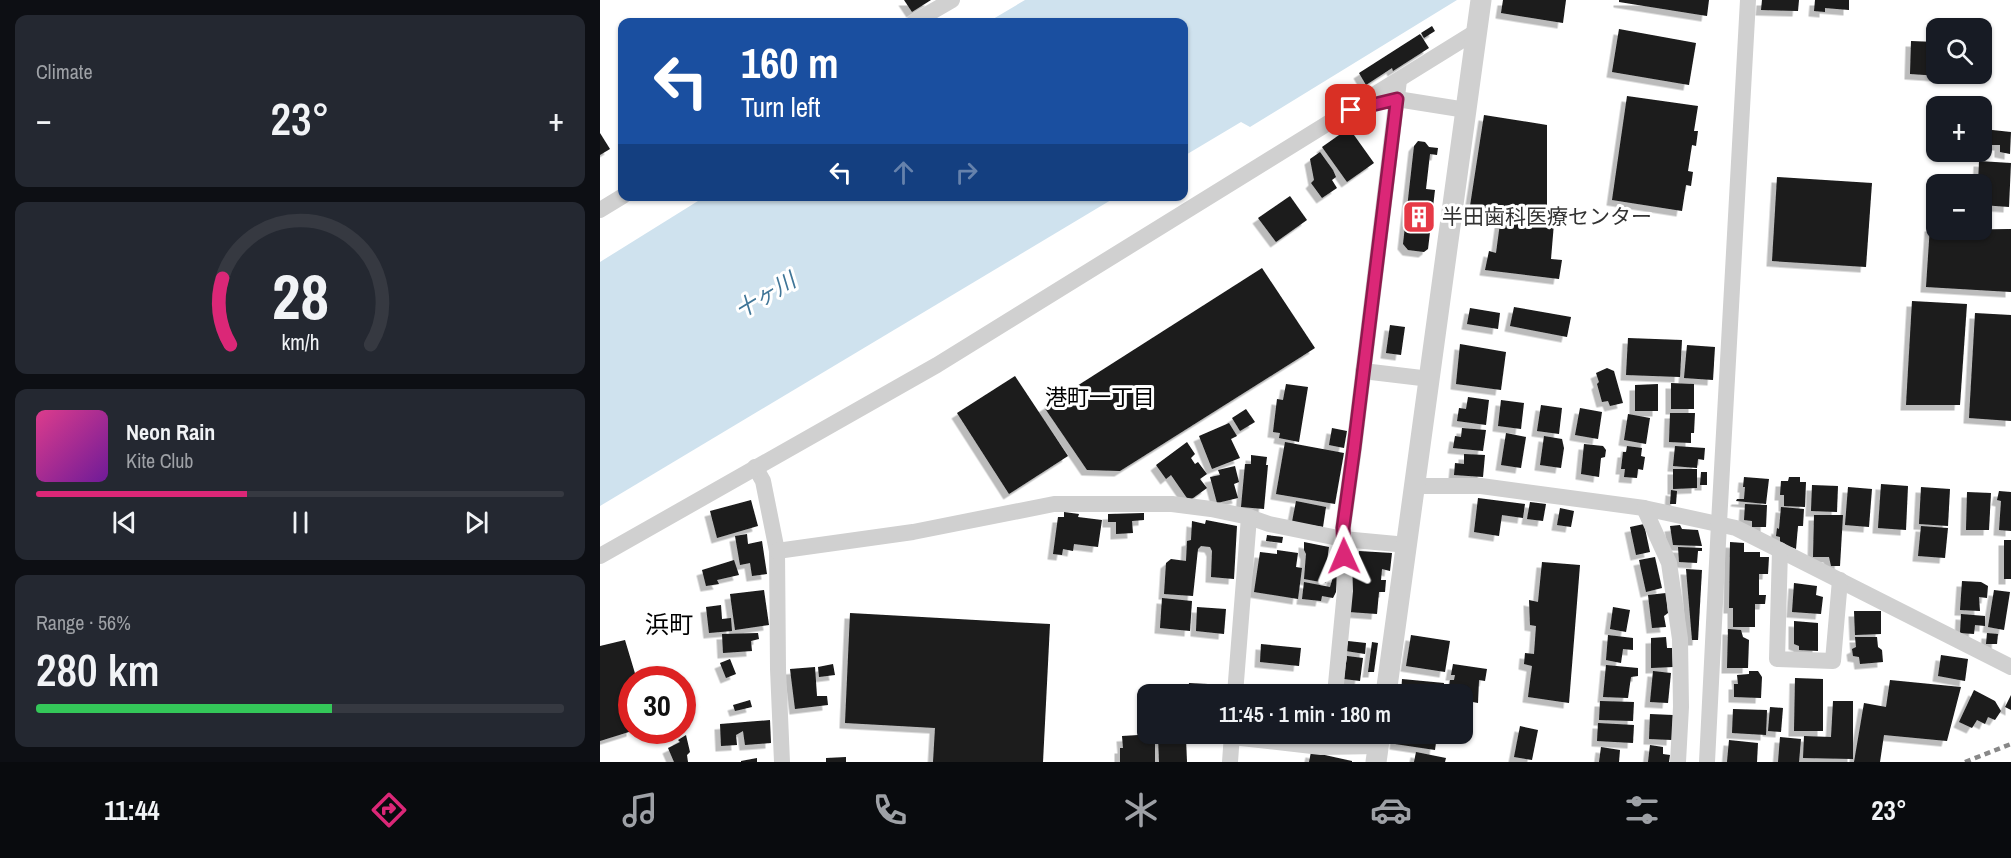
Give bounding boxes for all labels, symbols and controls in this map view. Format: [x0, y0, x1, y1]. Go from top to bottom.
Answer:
map controls [1926, 18, 1992, 240]
button: search [1926, 18, 1992, 84]
text: 160 m [741, 35, 839, 91]
icon: left [642, 42, 720, 120]
text: Climate [36, 58, 93, 85]
pin [1325, 84, 1376, 135]
text: 23° [270, 88, 330, 149]
text: Turn left [741, 89, 820, 125]
icon: arrive [1334, 93, 1367, 126]
button: + [1926, 96, 1992, 162]
text: − [36, 97, 52, 141]
text: + [548, 97, 564, 141]
icon: left [824, 156, 857, 189]
icon: ahead [887, 156, 920, 189]
icon: right [950, 156, 983, 189]
button: − [1926, 174, 1992, 240]
building icon: 半田歯科医療センター [1401, 199, 1437, 235]
place label: 半田歯科医療センター [1442, 202, 1652, 231]
text: 28 [272, 254, 328, 338]
water label: 十ヶ川 [729, 264, 803, 325]
text: km/h [281, 328, 319, 357]
district label: 港町一丁目 [1045, 382, 1155, 412]
text: Neon Rain [126, 417, 215, 447]
text: Kite Club [126, 447, 193, 474]
icon: previous [108, 506, 141, 539]
icon: pause [284, 506, 317, 539]
icon: next [460, 506, 493, 539]
position arrow [1312, 524, 1376, 588]
district label: 浜町 [645, 608, 693, 640]
text: Range · 56% [36, 609, 131, 636]
text: 280 km [36, 639, 160, 700]
speed limit sign: 30 [618, 666, 696, 744]
text: 11:45 · 1 min · 180 m [1219, 699, 1391, 729]
icon: directions [368, 789, 410, 831]
icon: music [619, 789, 661, 831]
icon: phone [869, 789, 911, 831]
icon: climate [1120, 789, 1162, 831]
icon: car [1370, 789, 1412, 831]
icon: filters [1621, 789, 1663, 831]
text: 11:44 [104, 792, 160, 828]
text: 23° [1871, 792, 1907, 828]

